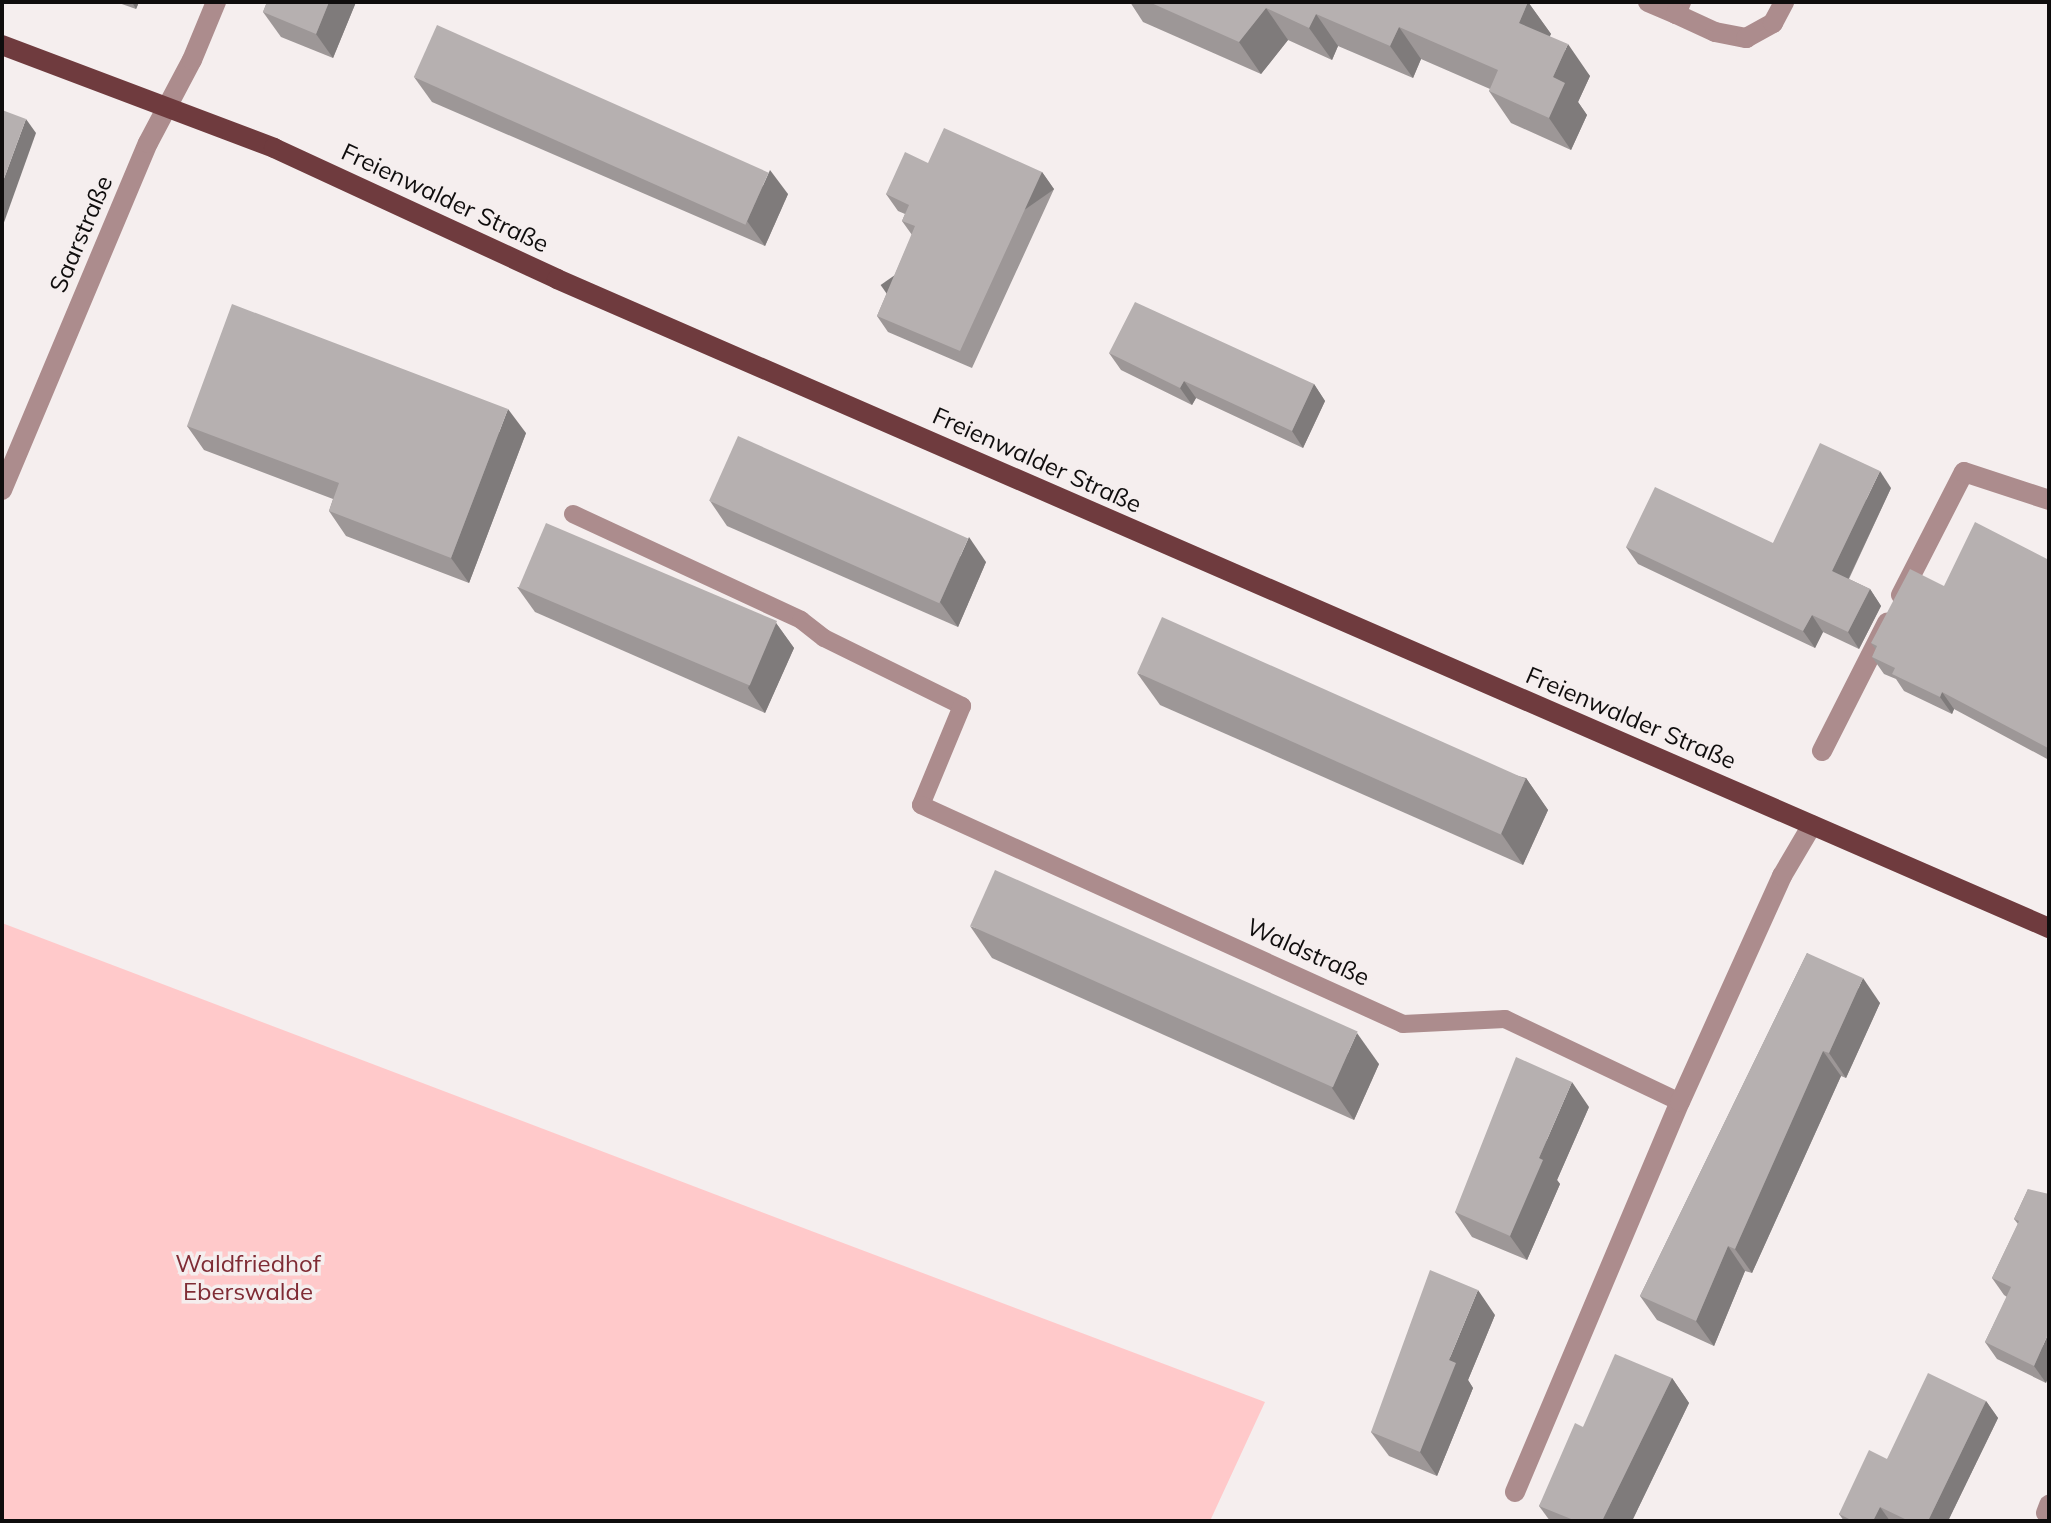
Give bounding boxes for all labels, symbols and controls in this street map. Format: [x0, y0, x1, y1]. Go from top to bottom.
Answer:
street label: Freienwalder Straße [337, 137, 553, 259]
street label: Saarstraße [44, 171, 118, 297]
street label: Freienwalder Straße [928, 401, 1146, 519]
street label: Freienwalder Straße [1522, 661, 1740, 775]
street label: Waldstraße [1242, 912, 1374, 992]
park label: Waldfriedhof Eberswalde [175, 1250, 321, 1306]

